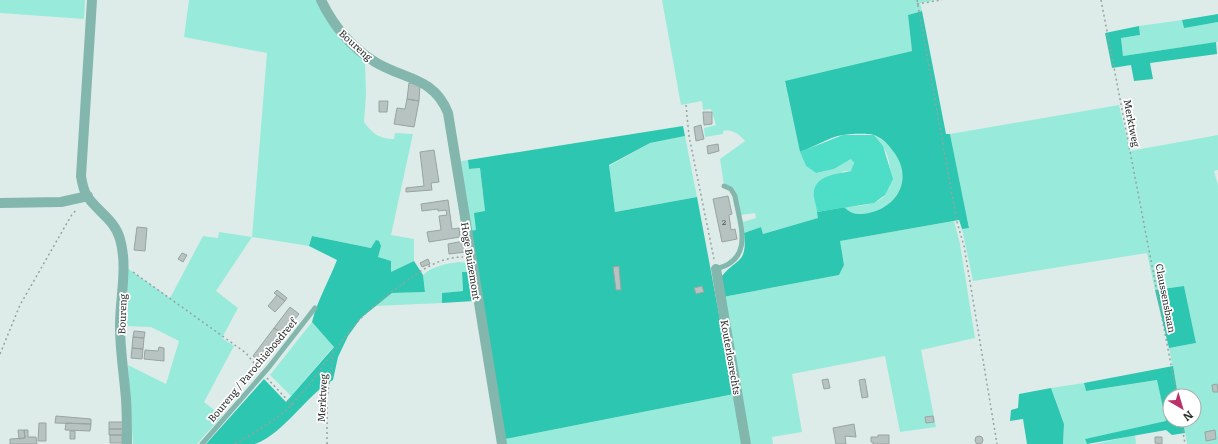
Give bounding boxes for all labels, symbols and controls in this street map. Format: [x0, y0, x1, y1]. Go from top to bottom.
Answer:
street label: Boureng [336, 25, 377, 64]
street label: Merktweg [1120, 98, 1145, 149]
house number: 2 [722, 216, 726, 227]
street label: Hoge Buizemont [458, 221, 485, 301]
street label: Claussensbaan [1152, 262, 1181, 334]
street label: Boureng [113, 293, 130, 335]
street label: Boureng / Parochiebosdreef [204, 314, 300, 425]
street label: Kouterlosrechts [718, 318, 746, 396]
street label: Merktweg [313, 373, 330, 423]
north arrow [1162, 388, 1202, 428]
text: N [1180, 408, 1197, 426]

